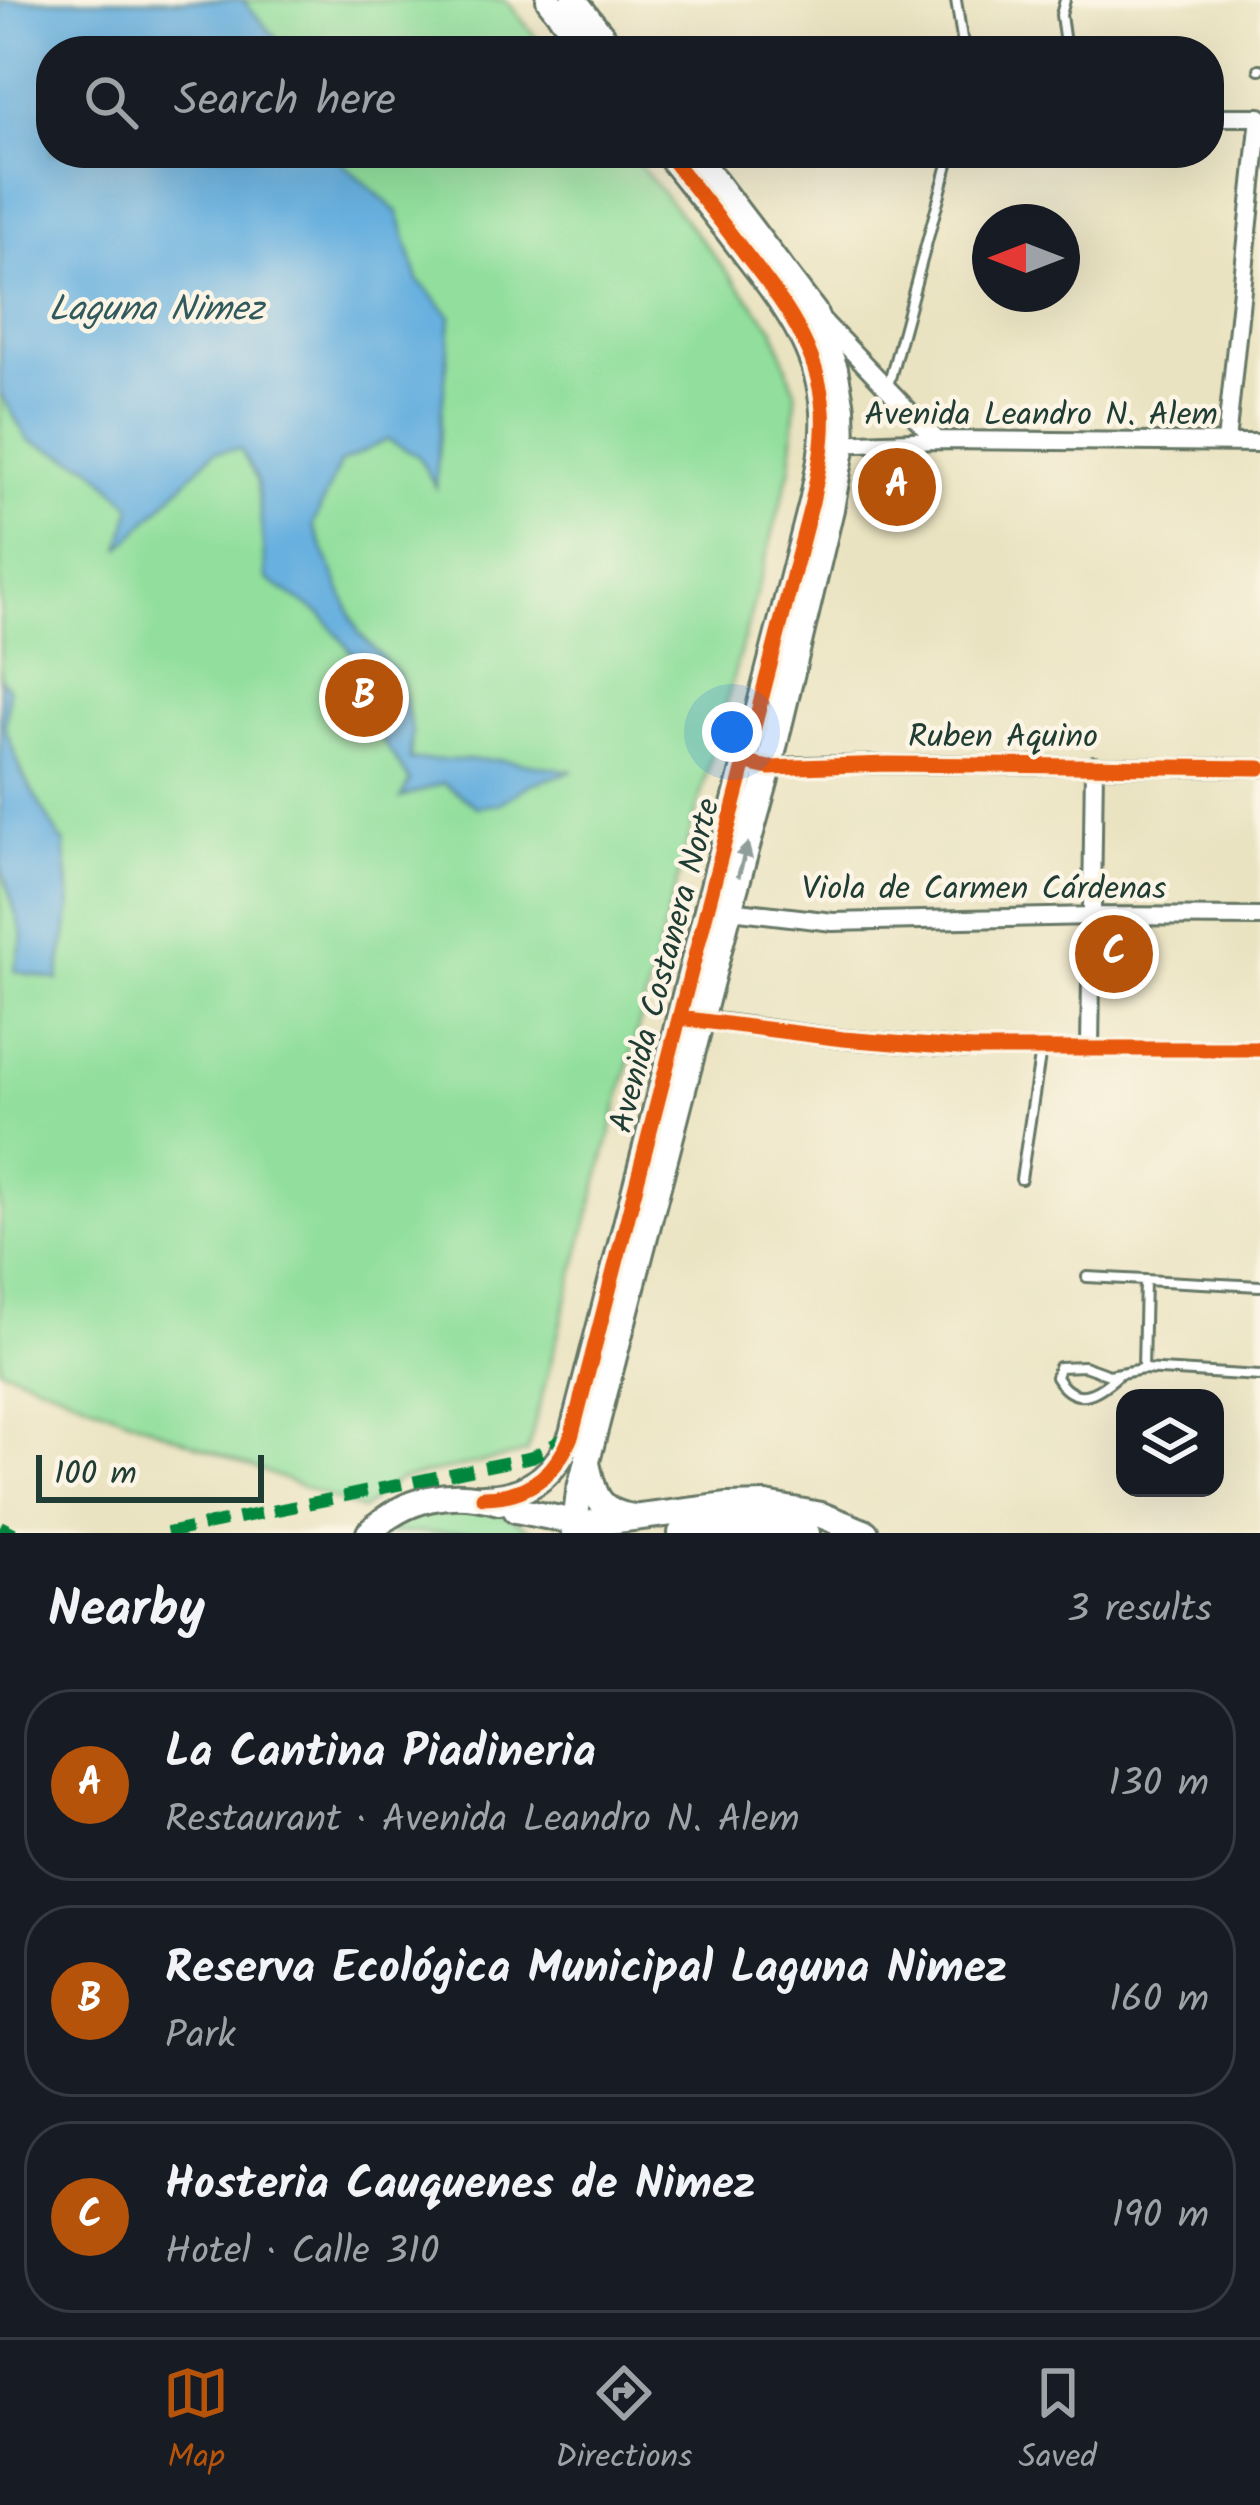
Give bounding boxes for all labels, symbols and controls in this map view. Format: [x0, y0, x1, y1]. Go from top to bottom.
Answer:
search box [36, 36, 1224, 168]
text: Search here [174, 66, 396, 138]
icon: search [78, 69, 144, 135]
north arrow [972, 204, 1080, 312]
water label: Laguna Nimez [48, 282, 267, 339]
street label: Avenida Leandro N. Alem [864, 390, 1218, 443]
pin: A [858, 442, 936, 532]
pin: B [325, 653, 403, 743]
your location [702, 702, 762, 762]
street label: Ruben Aquino [908, 712, 1098, 765]
street label: Avenida Costanera Norte [596, 793, 737, 1139]
one-way arrow [735, 841, 753, 878]
street label: Viola de Carmen Cárdenas [802, 864, 1166, 917]
pin: C [1075, 909, 1153, 999]
map controls [1116, 1389, 1224, 1497]
button: layers [1116, 1389, 1224, 1497]
scale bar [36, 1449, 264, 1502]
text: 100 m [54, 1449, 137, 1502]
text: Nearby [48, 1571, 205, 1652]
text: 3 results [1067, 1580, 1212, 1642]
text: La Cantina Piadineria [165, 1718, 596, 1790]
text: A [78, 1754, 102, 1816]
text: 130 m [1108, 1754, 1209, 1816]
text: Restaurant · Avenida Leandro N. Alem [165, 1790, 800, 1852]
text: Reserva Ecológica Municipal Laguna Nimez [165, 1934, 1007, 2006]
text: B [78, 1970, 102, 2032]
text: 160 m [1109, 1970, 1209, 2032]
text: Park [165, 2006, 236, 2068]
text: Hosteria Cauquenes de Nimez [165, 2150, 755, 2222]
text: C [78, 2186, 102, 2248]
text: 190 m [1112, 2186, 1209, 2248]
text: Hotel · Calle 310 [165, 2222, 439, 2284]
tab: Map [163, 2360, 229, 2485]
tab: Directions [555, 2360, 692, 2485]
tab: Saved [1019, 2360, 1097, 2485]

